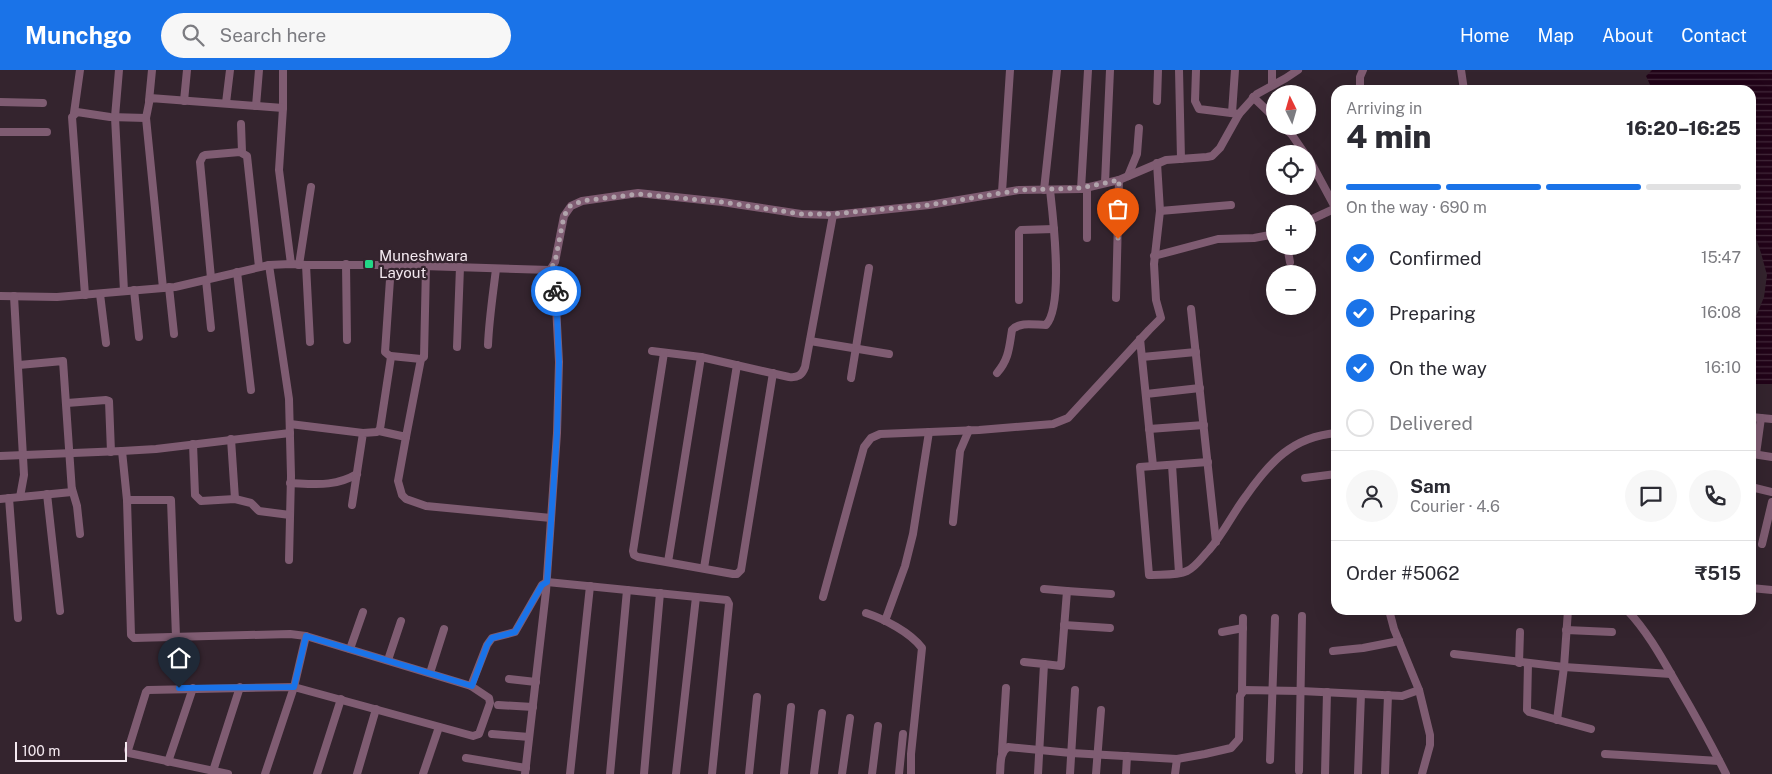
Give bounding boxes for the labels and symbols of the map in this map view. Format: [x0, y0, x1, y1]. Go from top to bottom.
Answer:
north arrow [1266, 85, 1316, 135]
pin [1097, 188, 1139, 239]
place label: Muneshwara Layout [379, 247, 468, 281]
marker: Muneshwara Layout [363, 258, 375, 270]
courier [531, 266, 581, 316]
pin [158, 637, 200, 688]
scale bar [15, 739, 128, 762]

